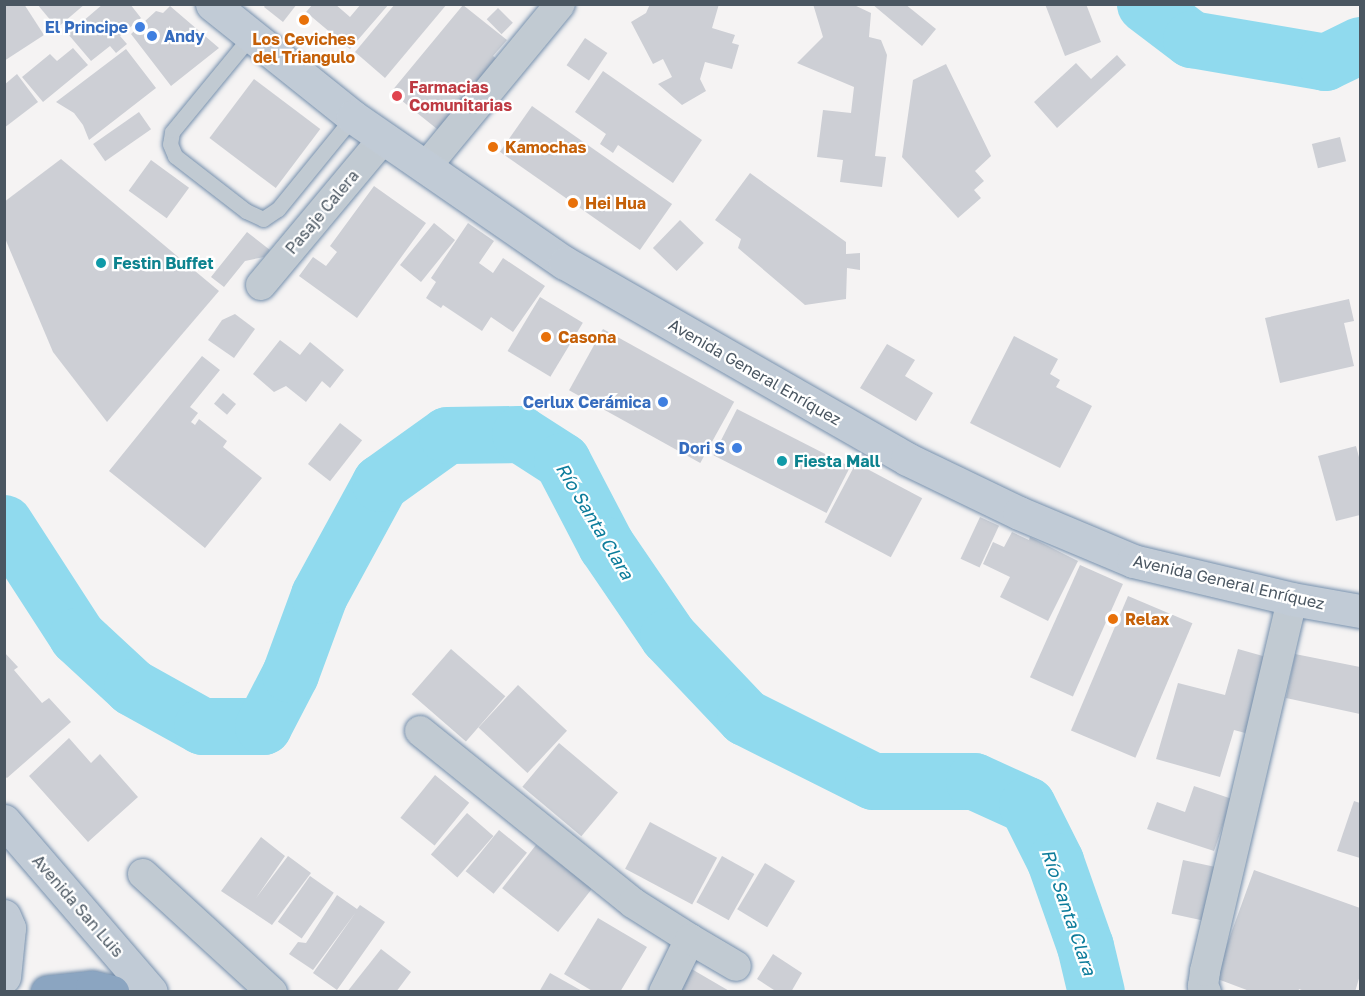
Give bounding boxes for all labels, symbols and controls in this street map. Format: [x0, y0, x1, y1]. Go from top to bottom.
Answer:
marker: Los Ceviches del Triangulo [297, 13, 311, 27]
place label: El Principe [45, 17, 128, 37]
marker: El Principe [133, 20, 147, 34]
place label: Andy [164, 26, 204, 46]
marker: Andy [145, 29, 159, 43]
place label: Los Ceviches del Triangulo [252, 29, 356, 67]
place label: Farmacias Comunitarias [409, 77, 512, 115]
marker: Farmacias Comunitarias [390, 89, 404, 103]
place label: Kamochas [505, 137, 586, 157]
marker: Kamochas [486, 140, 500, 154]
street label: Pasaje Calera [281, 166, 363, 258]
place label: Hei Hua [585, 193, 646, 213]
marker: Hei Hua [566, 196, 580, 210]
place label: Festin Buffet [113, 253, 214, 273]
marker: Festin Buffet [94, 256, 108, 270]
street label: Avenida General Enríquez [665, 315, 845, 429]
place label: Casona [558, 327, 616, 347]
marker: Casona [539, 330, 553, 344]
place label: Cerlux Cerámica [523, 392, 651, 412]
marker: Cerlux Cerámica [656, 395, 670, 409]
place label: Dori S [679, 438, 725, 458]
marker: Dori S [730, 441, 744, 455]
place label: Fiesta Mall [794, 451, 880, 471]
marker: Fiesta Mall [775, 454, 789, 468]
water label: Río Santa Clara [552, 459, 638, 583]
street label: Avenida General Enríquez [1132, 551, 1326, 613]
place label: Relax [1125, 609, 1169, 629]
marker: Relax [1106, 612, 1120, 626]
water label: Río Santa Clara [1037, 846, 1101, 978]
street label: Avenida San Luis [28, 851, 128, 961]

